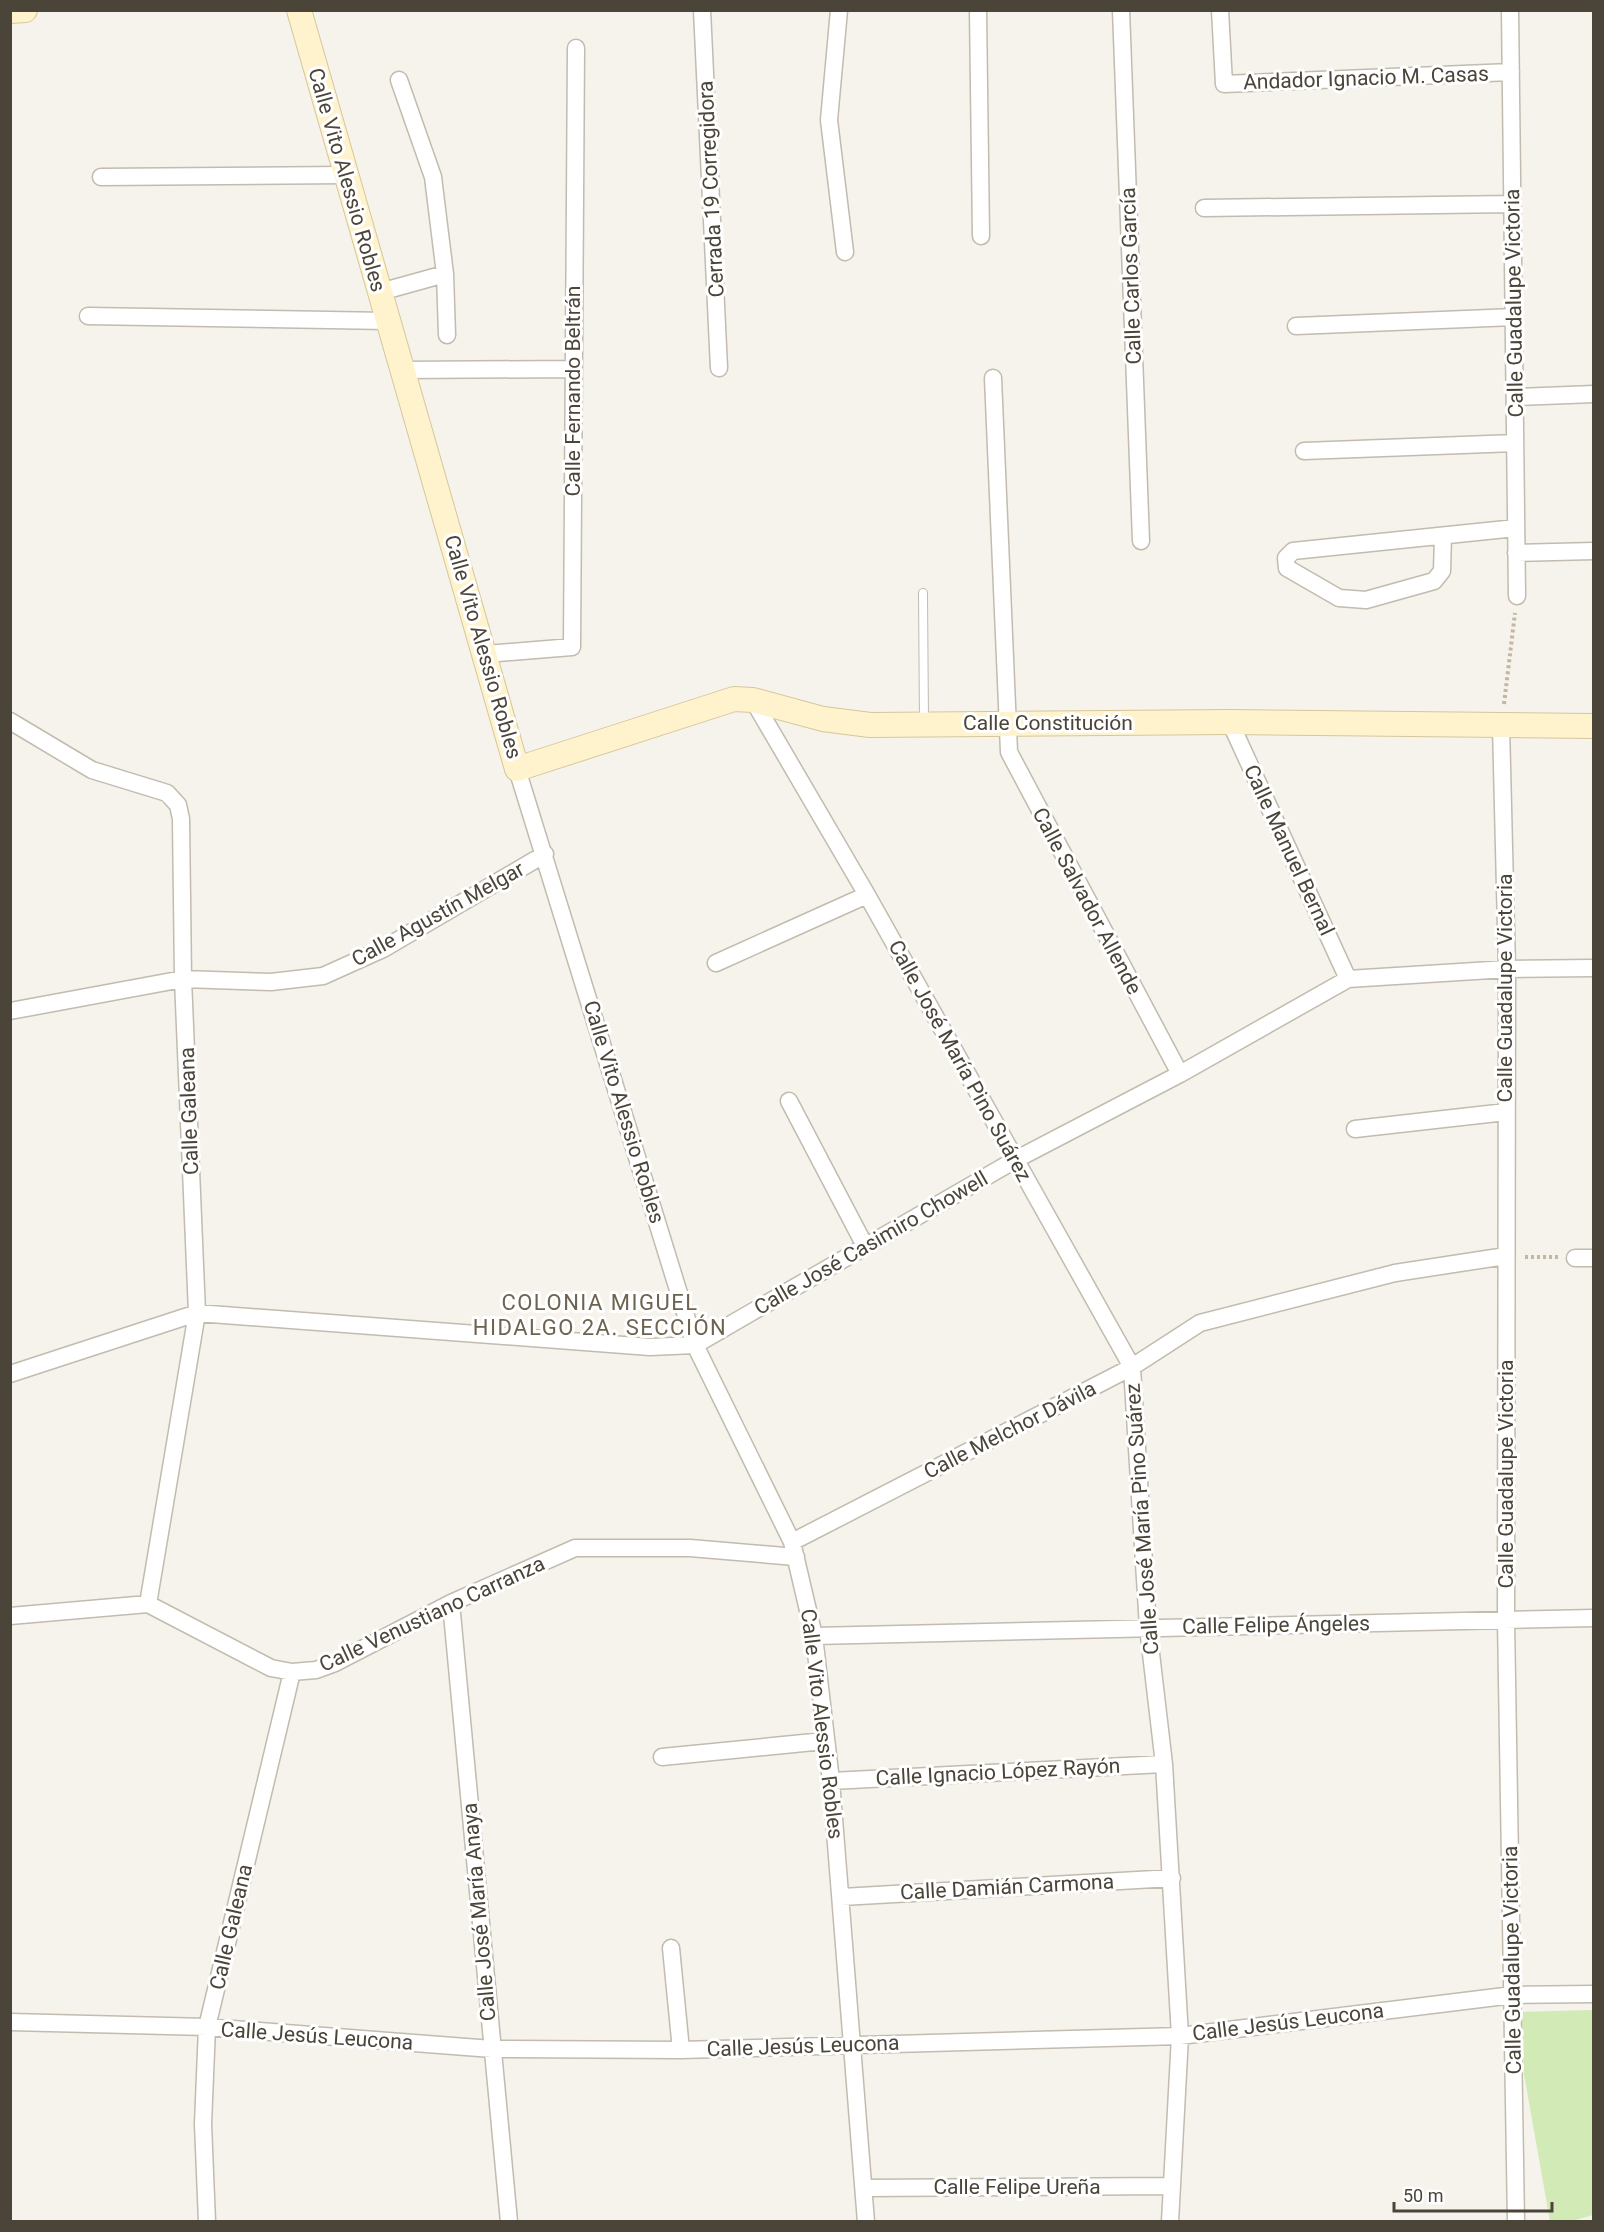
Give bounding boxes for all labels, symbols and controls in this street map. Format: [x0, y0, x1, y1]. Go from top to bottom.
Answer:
street label: Andador Ignacio M. Casas [1243, 62, 1489, 94]
street label: Calle Vito Alessio Robles [304, 65, 390, 295]
street label: Cerrada 19 Corregidora [693, 80, 729, 298]
street label: Calle Carlos García [1116, 187, 1146, 365]
street label: Calle Guadalupe Victoria [1500, 188, 1528, 418]
street label: Calle Fernando Beltrán [561, 286, 585, 496]
street label: Calle Vito Alessio Robles [440, 532, 526, 762]
street label: Calle Constitución [963, 711, 1133, 735]
street label: Calle Manuel Bernal [1239, 761, 1339, 939]
street label: Calle Salvador Allende [1028, 804, 1146, 998]
street label: Calle Agustín Melgar [348, 857, 528, 971]
street label: Calle Guadalupe Victoria [1493, 874, 1517, 1102]
street label: Calle José María Pino Suárez [884, 936, 1036, 1186]
street label: Calle Vito Alessio Robles [579, 998, 669, 1226]
street label: Calle Galeana [175, 1047, 203, 1175]
street label: Calle José Casimiro Chowell [750, 1166, 992, 1320]
district label: COLONIA MIGUEL HIDALGO 2A. SECCIÓN [473, 1290, 727, 1340]
street label: Calle Guadalupe Victoria [1494, 1360, 1518, 1588]
street label: Calle Melchor Dávila [920, 1376, 1100, 1484]
street label: Calle José María Pino Suárez [1121, 1382, 1163, 1656]
street label: Calle Venustiano Carranza [316, 1551, 548, 1677]
street label: Calle Vito Alessio Robles [796, 1608, 848, 1840]
street label: Calle Felipe Ángeles [1182, 1611, 1370, 1639]
street label: Calle Ignacio López Rayón [875, 1754, 1121, 1790]
street label: Calle José María Anaya [458, 1802, 500, 2022]
street label: Calle Guadalupe Victoria [1498, 1845, 1526, 2075]
street label: Calle Galeana [205, 1862, 257, 1992]
street label: Calle Damián Carmona [899, 1869, 1115, 1905]
street label: Calle Jesús Leucona [1191, 1998, 1385, 2046]
street label: Calle Jesús Leucona [220, 2017, 414, 2055]
street label: Calle Jesús Leucona [706, 2031, 900, 2061]
street label: Calle Felipe Ureña [933, 2175, 1101, 2199]
scale bar [1394, 2175, 1552, 2213]
text: 50 m [1403, 2185, 1443, 2206]

